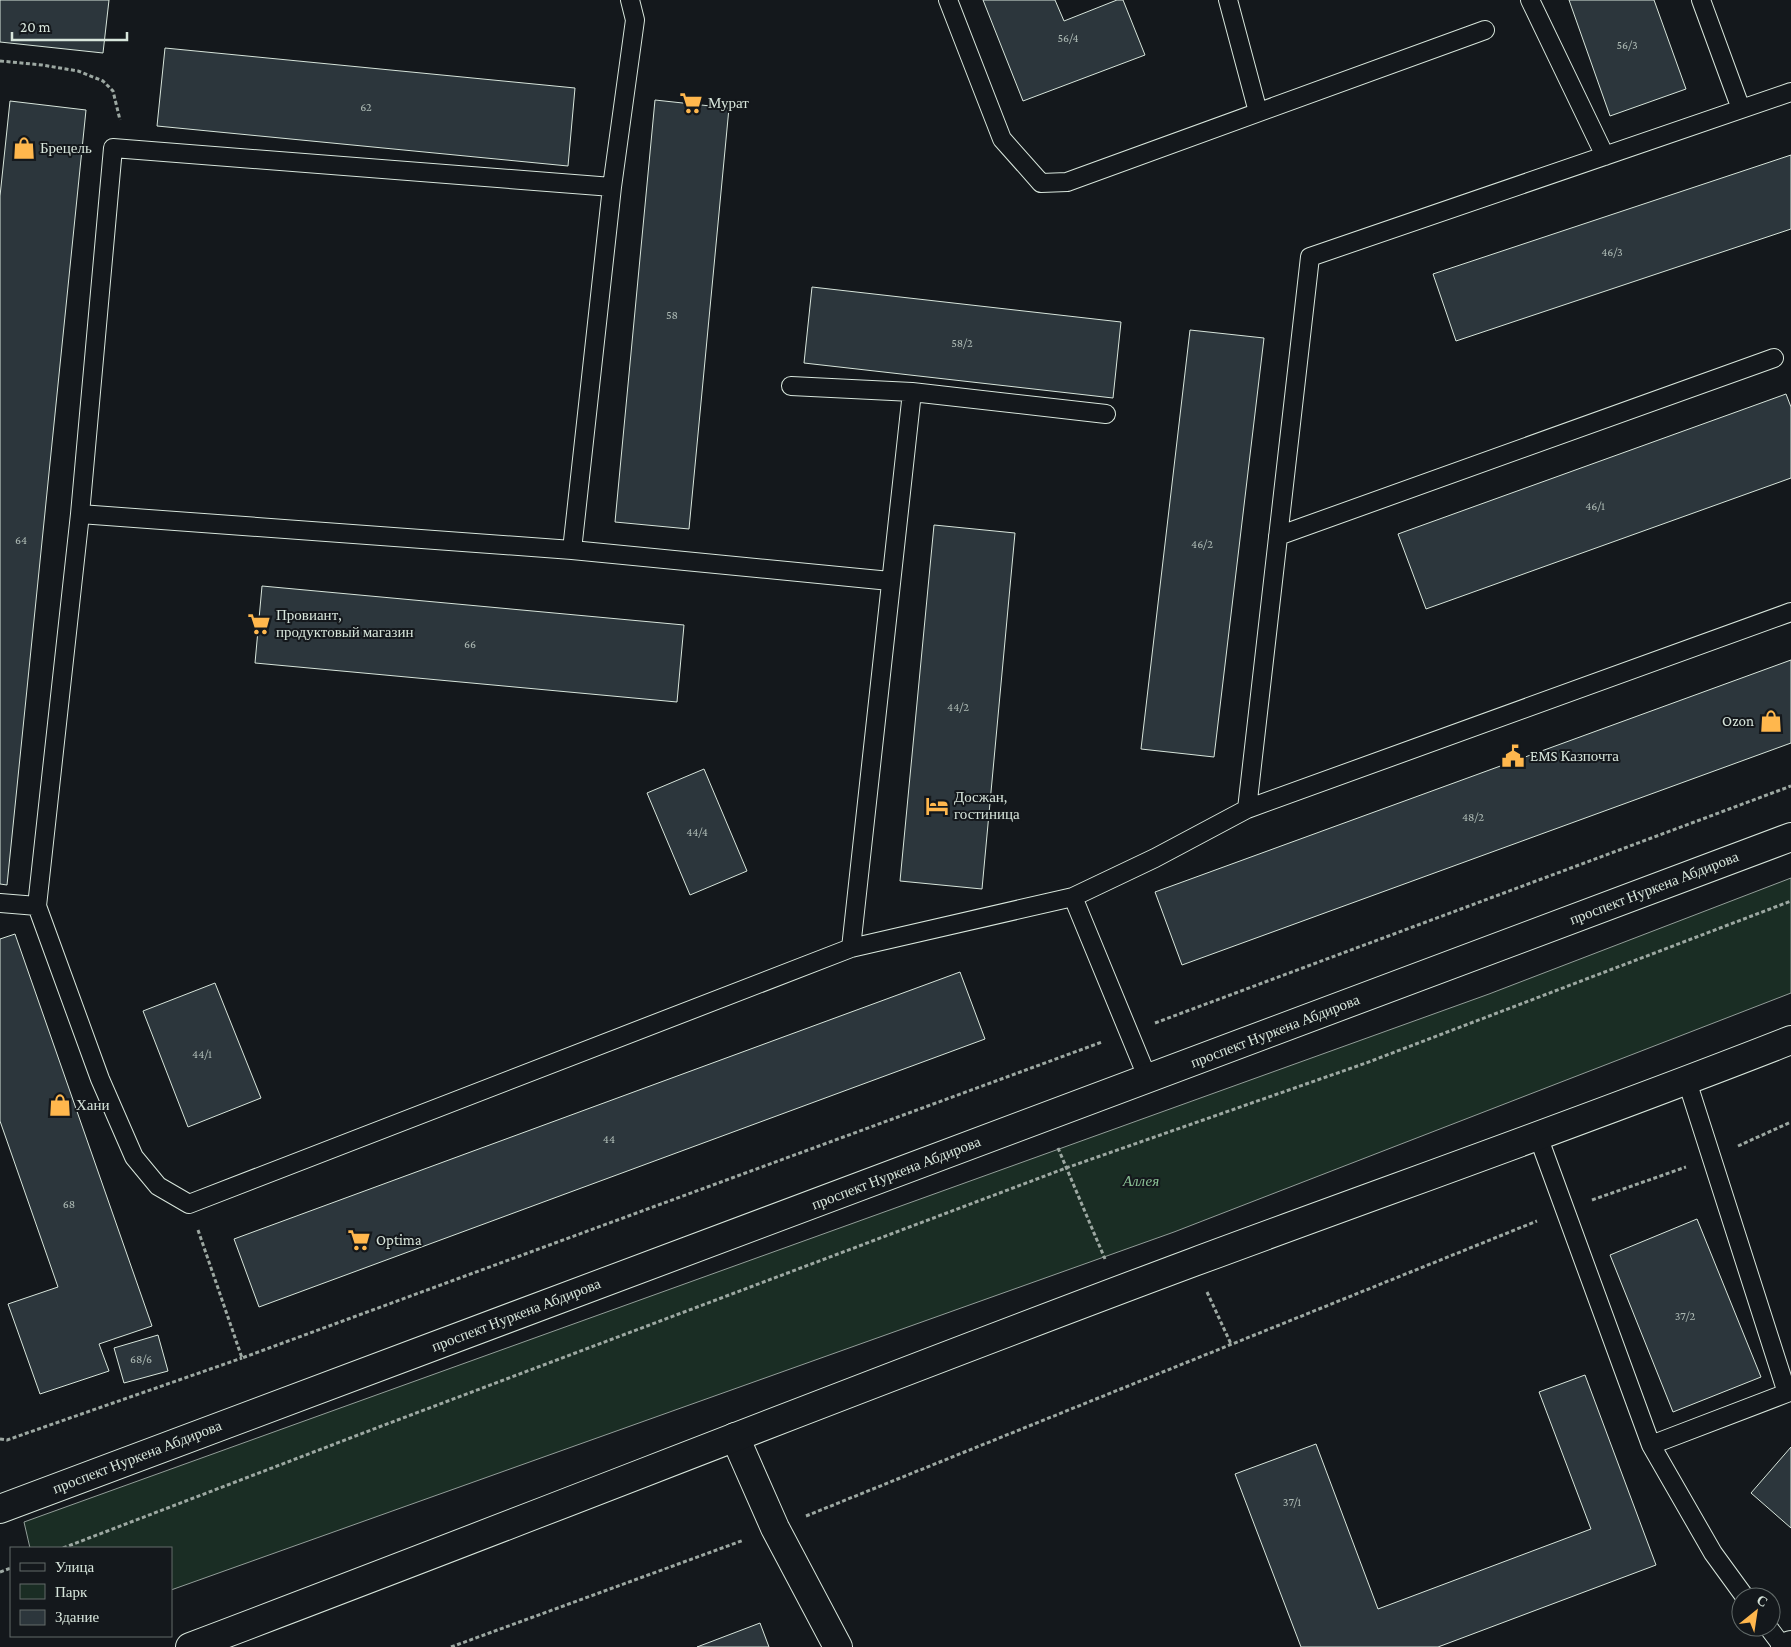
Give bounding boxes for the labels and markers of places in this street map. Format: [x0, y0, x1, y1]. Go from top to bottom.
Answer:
supermarket icon: Мурат [678, 90, 704, 116]
place label: Мурат [708, 95, 749, 111]
shop icon: Брецель [11, 135, 37, 161]
place label: Брецель [40, 140, 92, 156]
place label: Провиант, продуктовый магазин [276, 607, 414, 640]
supermarket icon: Провиант, продуктовый магазин [246, 611, 272, 637]
shop icon: Ozon [1758, 708, 1784, 734]
place label: Ozon [1722, 713, 1754, 729]
public building icon: EMS Казпочта [1500, 743, 1526, 769]
place label: EMS Казпочта [1530, 748, 1619, 764]
place label: Досжан, гостиница [954, 789, 1020, 822]
hotel icon: Досжан, гостиница [924, 793, 950, 819]
shop icon: Хани [47, 1092, 73, 1118]
place label: Хани [76, 1097, 110, 1113]
supermarket icon: Optima [346, 1227, 372, 1253]
place label: Optima [376, 1232, 422, 1249]

